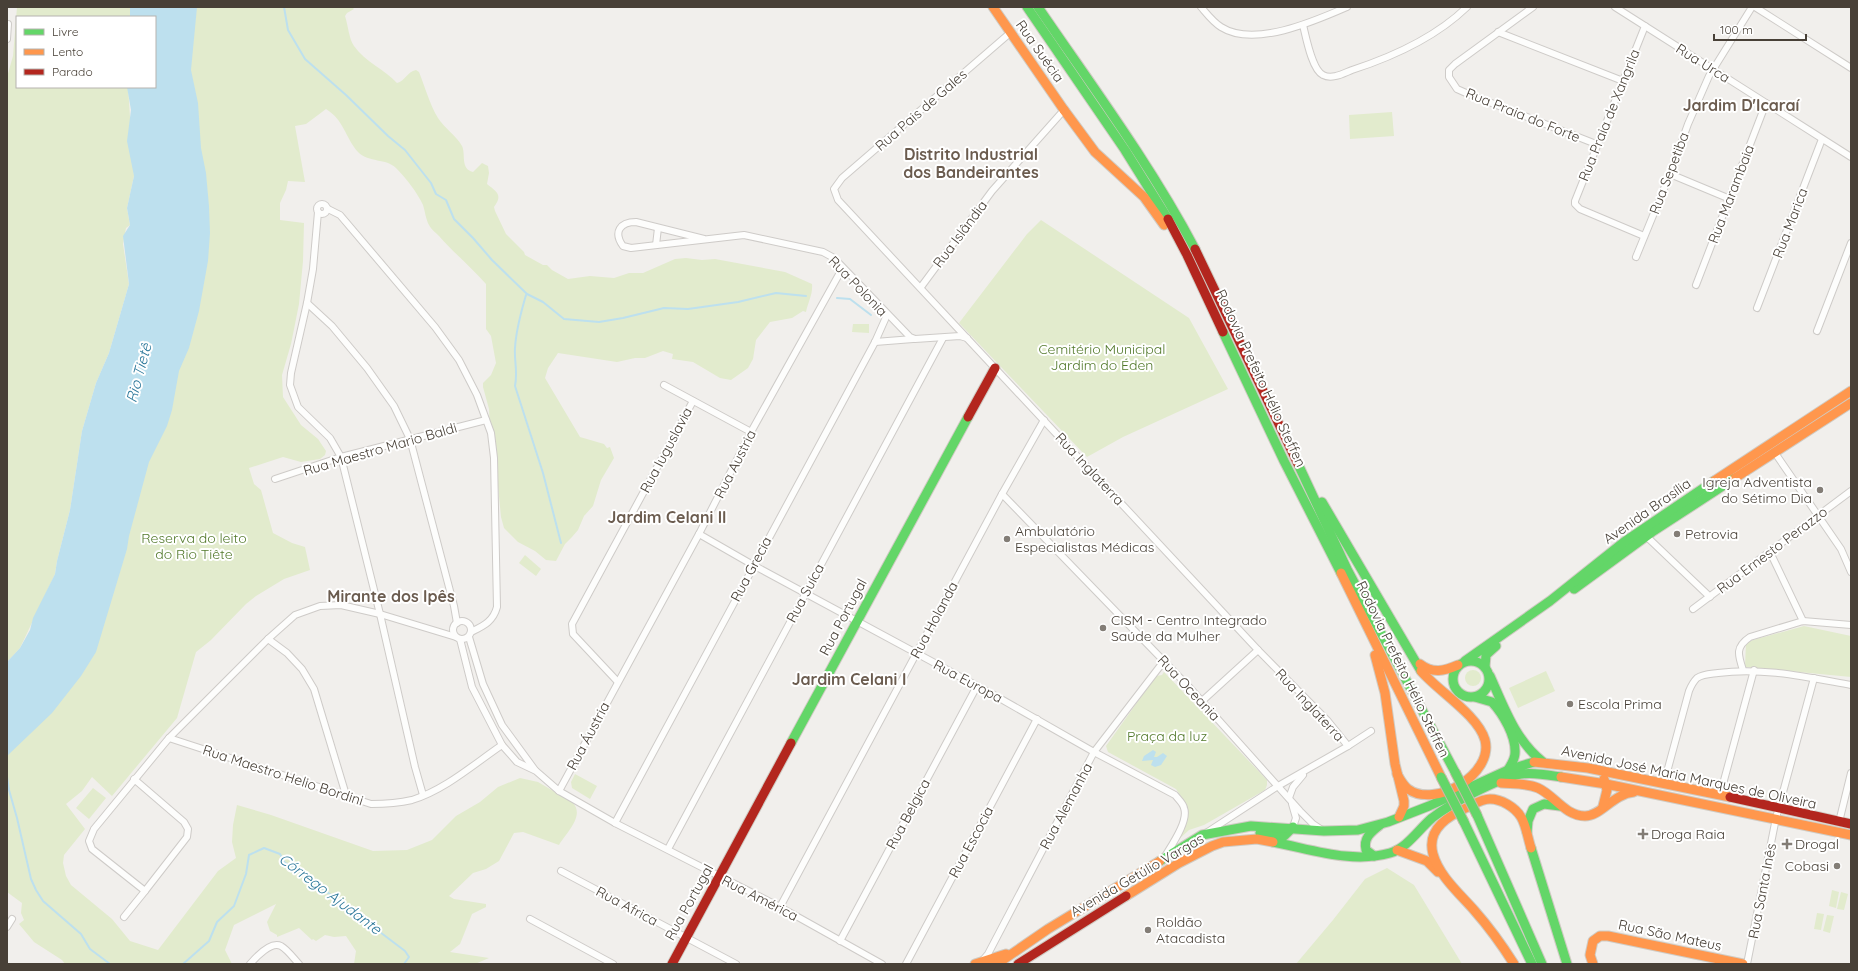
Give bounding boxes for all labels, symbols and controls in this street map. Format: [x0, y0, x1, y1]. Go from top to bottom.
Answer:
legend [16, 16, 156, 88]
street label: Rua Suécia [1012, 16, 1068, 86]
scale bar [1714, 16, 1806, 42]
text: 100 m [1720, 22, 1753, 37]
text: Livre [52, 24, 79, 39]
street label: Rua Urca [1673, 39, 1733, 87]
text: Lento [52, 44, 83, 59]
street label: Rua Praia de Xangrila [1574, 46, 1644, 184]
text: Parado [52, 64, 93, 79]
street label: Rua Pais de Gales [871, 65, 971, 155]
street label: Rua Praia do Forte [1463, 84, 1583, 146]
district label: Jardim D'Icaraí [1683, 95, 1801, 115]
street label: Rua Sepetiba [1645, 129, 1693, 217]
street label: Rua Marambaia [1704, 142, 1758, 246]
district label: Distrito Industrial dos Bandeirantes [903, 144, 1039, 182]
street label: Rua Marica [1768, 185, 1812, 261]
street label: Rua Islândia [929, 197, 991, 271]
street label: Rua Polonia [825, 252, 891, 320]
street label: Rodovia Prefeito Hélio Steffen [1212, 286, 1310, 470]
park label: Cemitério Municipal Jardim do Éden [1038, 340, 1166, 374]
water label: Rio Tietê [121, 341, 156, 405]
street label: Rua Iuguslavia [636, 404, 696, 496]
street label: Rua Maestro Mario Baldi [301, 418, 459, 480]
street label: Rua Austria [710, 427, 760, 501]
street label: Rua Inglaterra [1052, 429, 1128, 509]
place label: Igreja Adventista do Sétimo Dia [1702, 473, 1812, 507]
street label: Avenida Brasília [1600, 474, 1694, 548]
marker: Igreja Adventista do Sétimo Dia [1815, 485, 1825, 495]
street label: Rua Ernesto Perazzo [1713, 503, 1831, 597]
district label: Jardim Celani II [608, 507, 726, 527]
place label: Ambulatório Especialistas Médicas [1015, 522, 1154, 556]
place label: Petrovia [1685, 525, 1738, 543]
park label: Reserva do leito do Rio Tiête [141, 529, 247, 563]
marker: Petrovia [1672, 529, 1682, 539]
street label: Rua Grecia [726, 533, 776, 605]
marker: Ambulatório Especialistas Médicas [1002, 534, 1012, 544]
street label: Rua Suíca [782, 560, 828, 626]
street label: Rua Portugal [815, 575, 871, 659]
street label: Rua Holanda [906, 578, 962, 662]
street label: Rodovia Prefeito Hélio Steffen [1352, 578, 1454, 760]
district label: Mirante dos Ipês [327, 586, 455, 606]
place label: CISM - Centro Integrado Saúde da Mulher [1111, 611, 1267, 645]
marker: CISM - Centro Integrado Saúde da Mulher [1098, 623, 1108, 633]
street label: Rua Oceania [1154, 651, 1224, 725]
street label: Rua Europa [930, 655, 1006, 707]
street label: Rua Inglaterra [1272, 665, 1348, 745]
district label: Jardim Celani I [792, 669, 906, 689]
place label: Escola Prima [1578, 695, 1662, 713]
street label: Rua Áustria [563, 699, 613, 773]
marker: Escola Prima [1565, 699, 1575, 709]
park label: Praça da luz [1127, 727, 1207, 745]
street label: Rua Maestro Helio Bordini [200, 741, 366, 809]
street label: Avenida José Maria Marques de Oliveira [1560, 741, 1818, 813]
street label: Rua Alemanha [1036, 760, 1096, 852]
street label: Rua Belgica [882, 776, 934, 852]
street label: Rua Escocia [945, 803, 997, 881]
place label: Droga Raia [1651, 825, 1725, 843]
street label: Avenida Getúlio Vargas [1067, 829, 1207, 921]
marker: Droga Raia [1638, 829, 1648, 839]
place label: Drogal [1795, 835, 1839, 853]
marker: Drogal [1782, 839, 1792, 849]
street label: Rua Santa Inês [1744, 842, 1780, 940]
water label: Córrego Ajudante [275, 849, 386, 939]
place label: Cobasi [1785, 857, 1829, 875]
street label: Rua Portugal [661, 861, 717, 943]
marker: Cobasi [1832, 861, 1842, 871]
street label: Rua América [719, 871, 801, 925]
street label: Rua Africa [593, 882, 661, 930]
place label: Roldão Atacadista [1156, 913, 1225, 947]
street label: Rua São Mateus [1617, 915, 1723, 955]
marker: Roldão Atacadista [1143, 925, 1153, 935]

